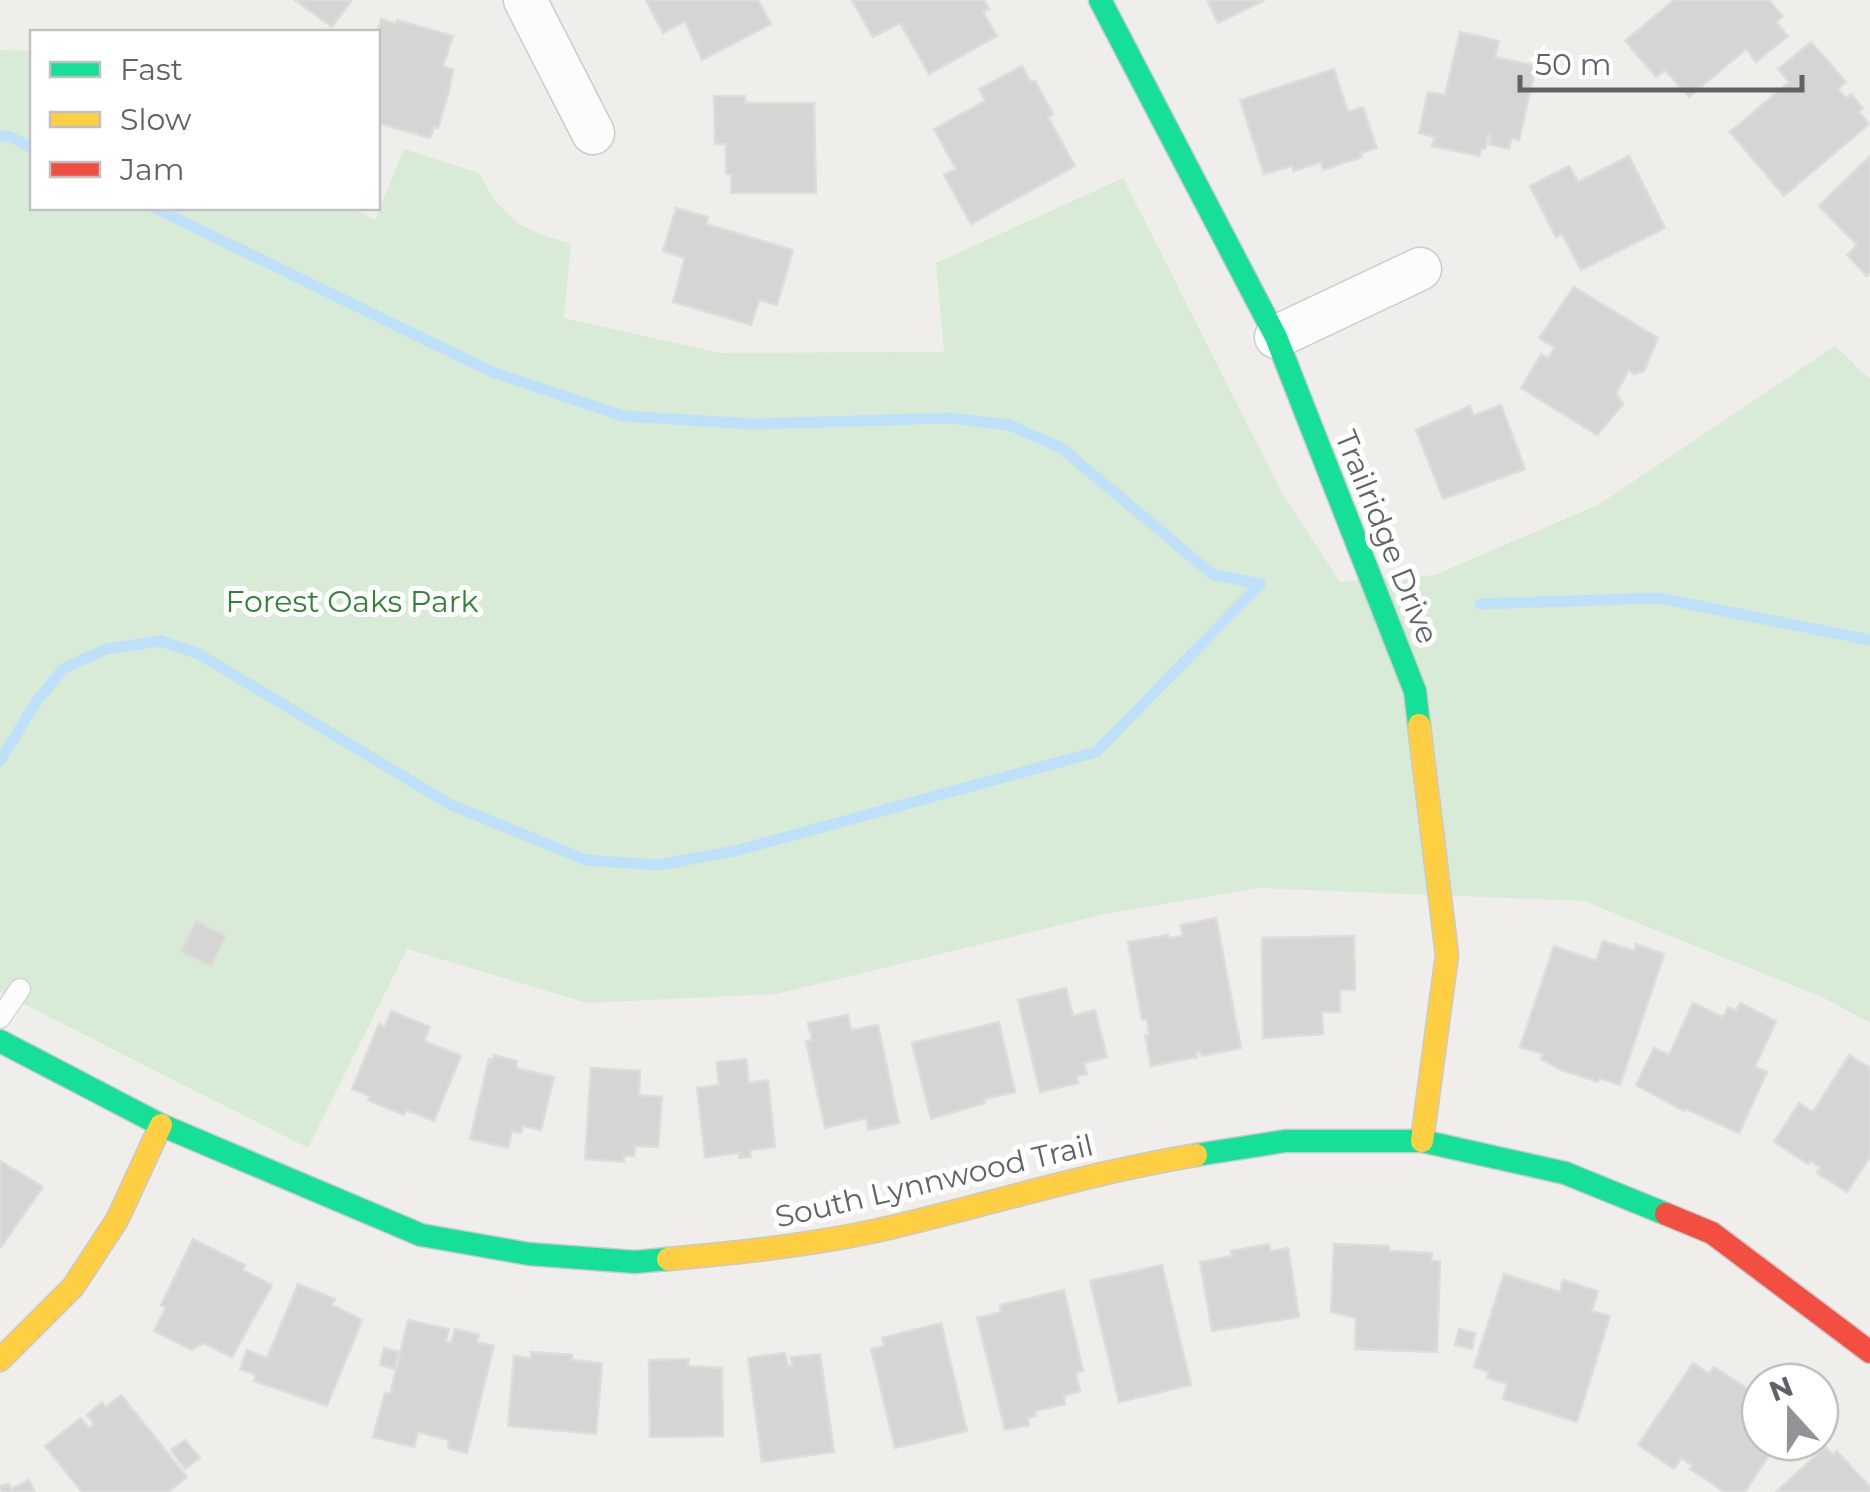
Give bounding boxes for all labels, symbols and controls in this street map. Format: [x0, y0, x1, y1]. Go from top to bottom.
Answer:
legend [30, 30, 380, 210]
scale bar [1520, 30, 1802, 92]
text: 50 m [1535, 46, 1612, 83]
text: Fast [120, 51, 183, 88]
text: Slow [120, 101, 192, 138]
text: Jam [119, 151, 185, 188]
street label: Trailridge Drive [1327, 425, 1447, 649]
park label: Forest Oaks Park [225, 583, 479, 620]
street label: South Lynnwood Trail [771, 1126, 1097, 1236]
north arrow [1740, 1362, 1840, 1462]
text: N [1764, 1369, 1798, 1409]

